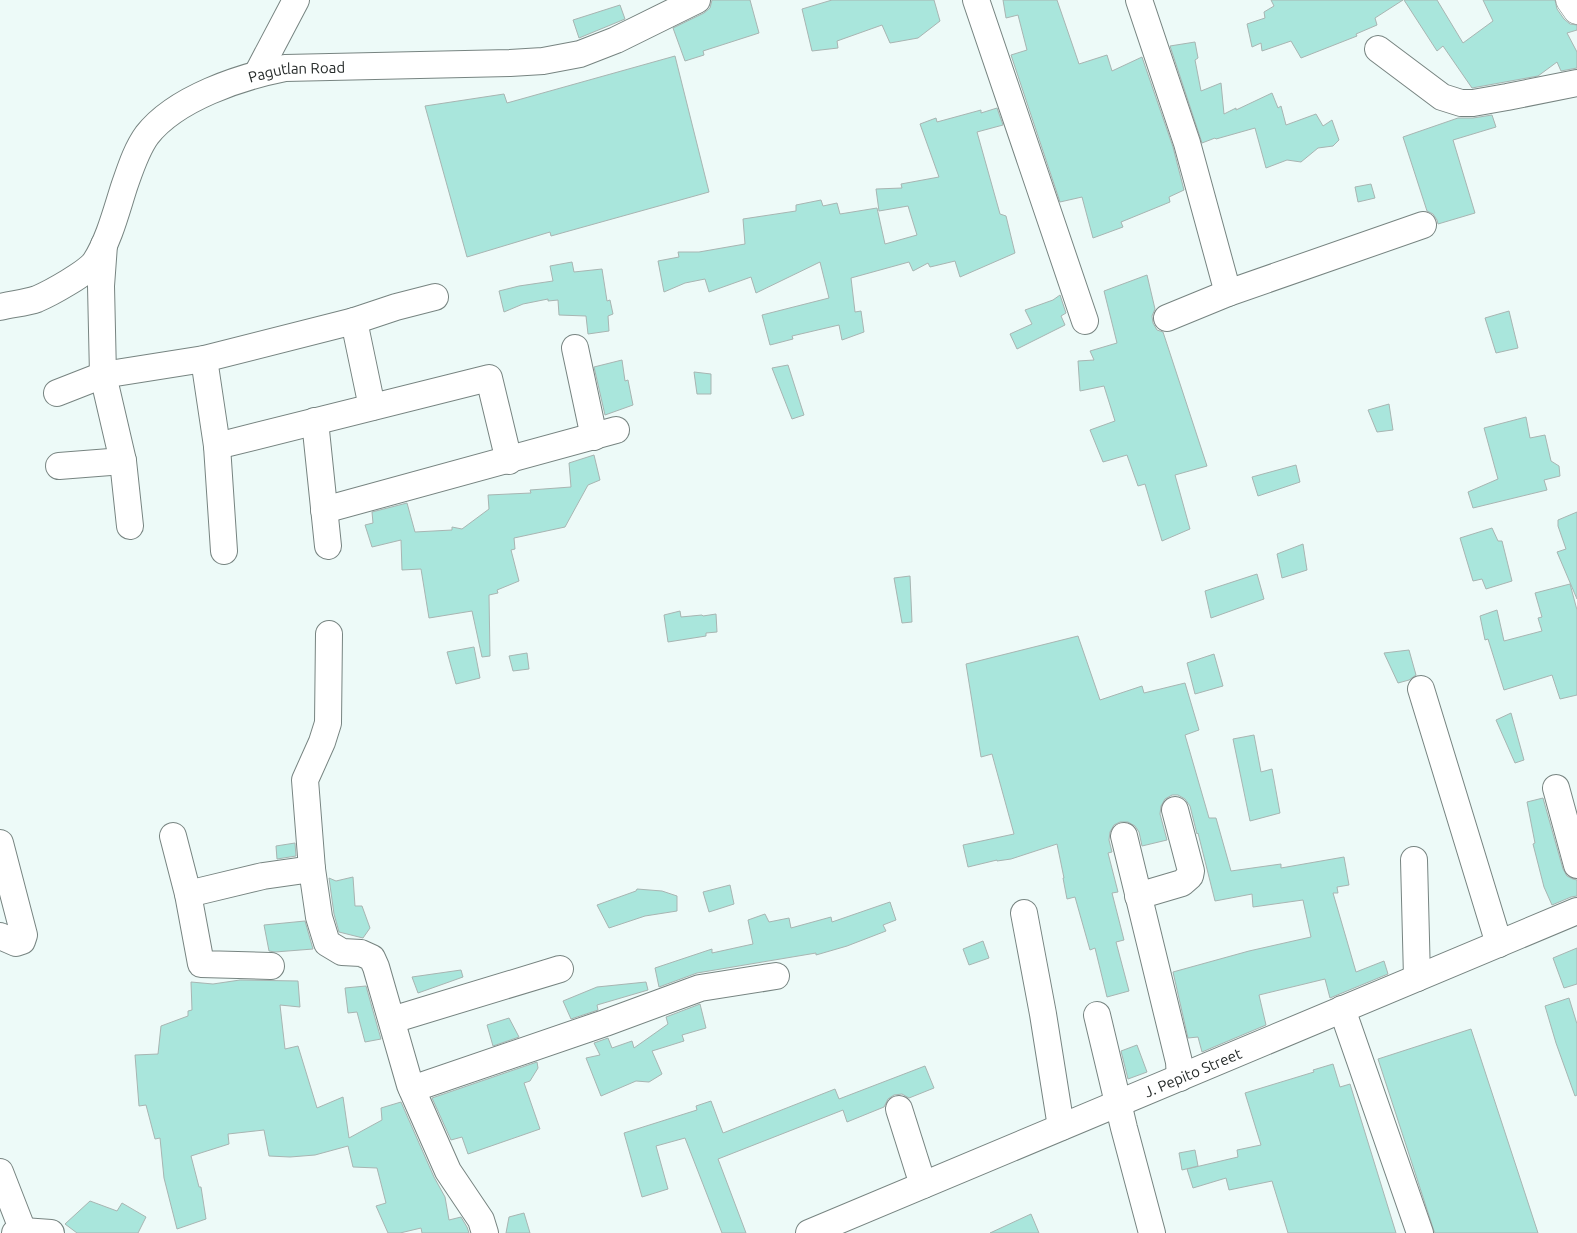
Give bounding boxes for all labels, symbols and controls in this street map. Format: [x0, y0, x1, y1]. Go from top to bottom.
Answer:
street label: Pagutlan Road [246, 58, 345, 85]
street label: J. Pepito Street [1141, 1044, 1244, 1100]

